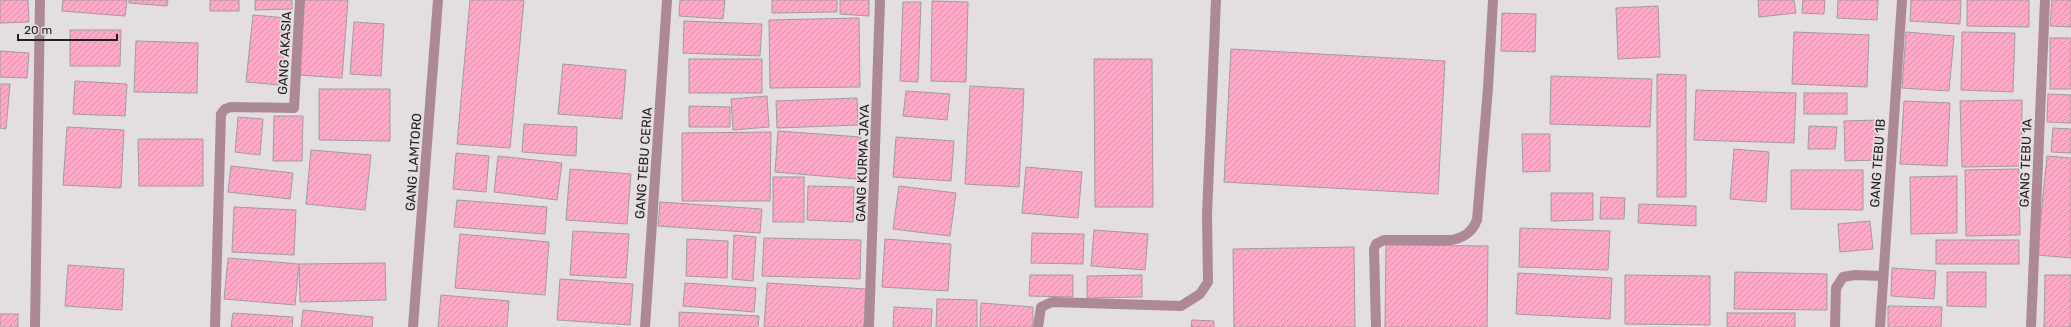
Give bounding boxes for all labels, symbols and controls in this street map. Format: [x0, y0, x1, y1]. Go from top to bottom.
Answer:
street label: GANG AKASIA [275, 11, 294, 95]
scale bar [18, 16, 117, 42]
text: 20 m [24, 23, 52, 37]
street label: GANG KURMA JAYA [853, 104, 872, 222]
street label: GANG TEBU CERIA [632, 106, 655, 219]
street label: GANG LAMTORO [403, 112, 424, 212]
street label: GANG TEBU 1B [1867, 118, 1888, 208]
street label: GANG TEBU 1A [2016, 118, 2035, 208]

